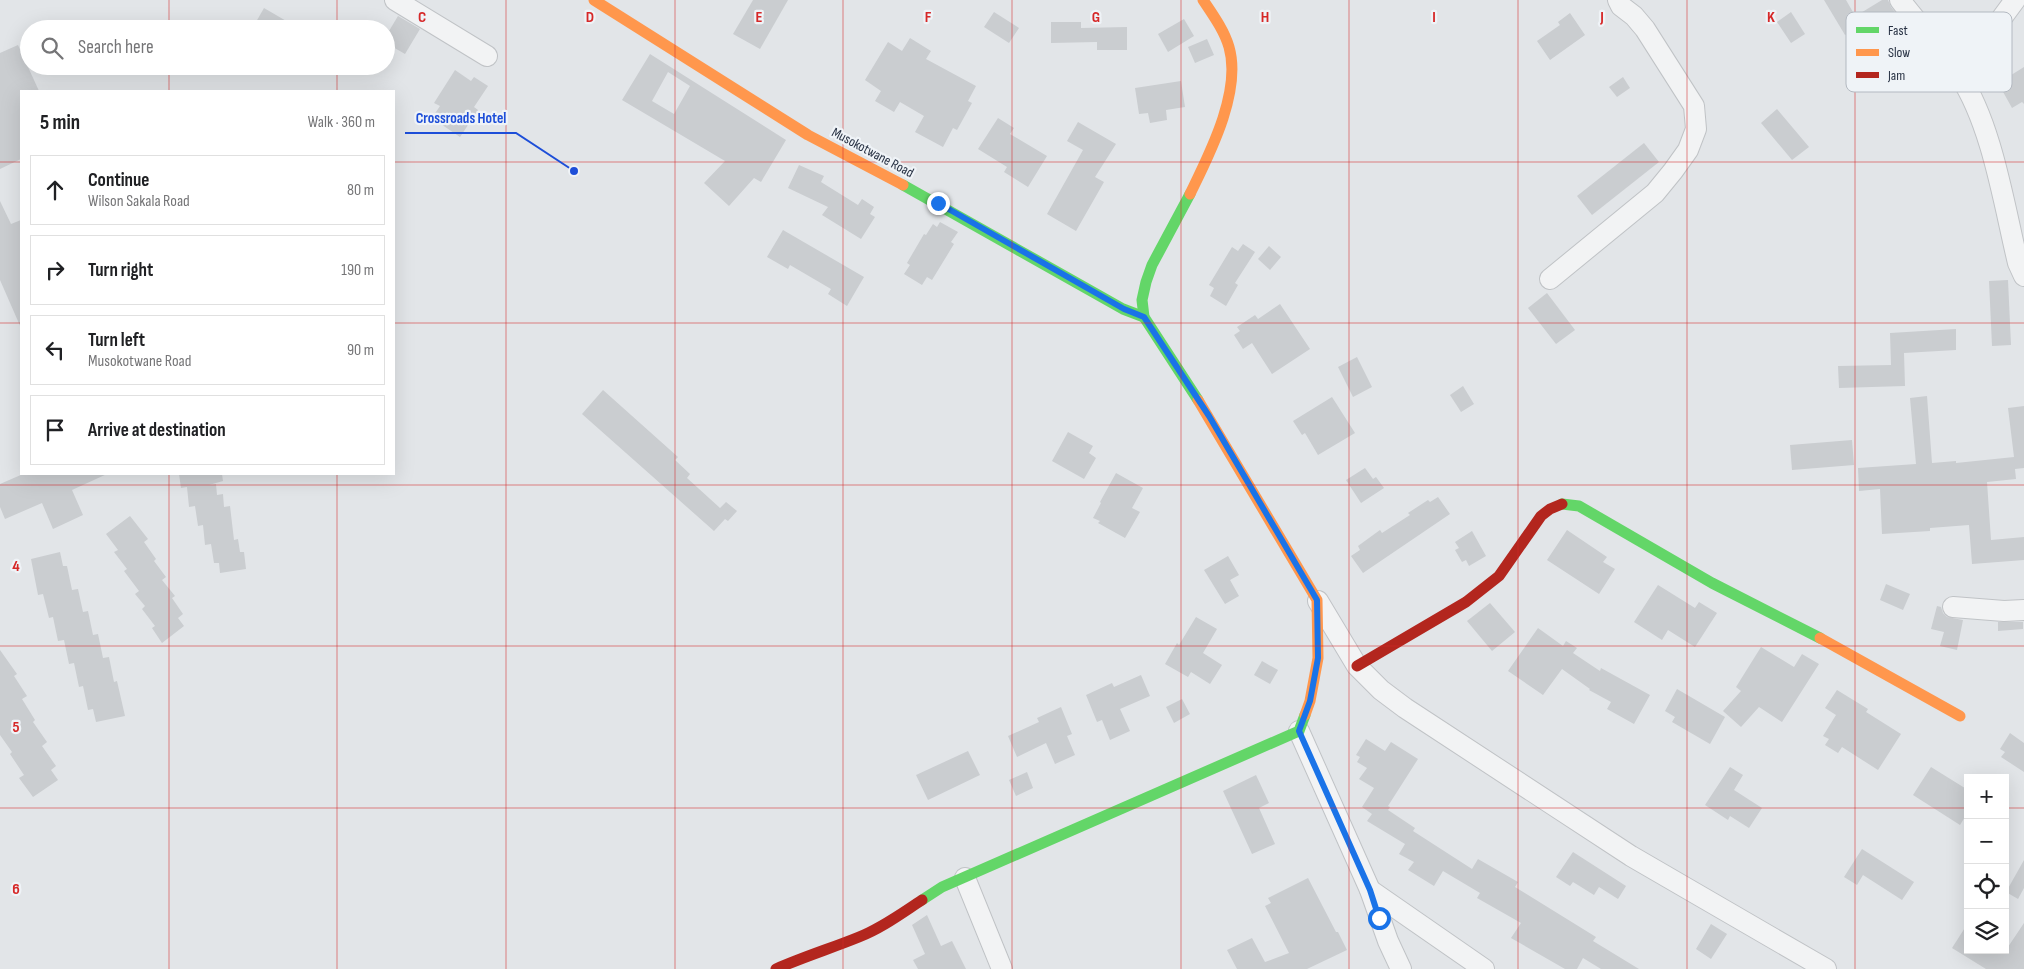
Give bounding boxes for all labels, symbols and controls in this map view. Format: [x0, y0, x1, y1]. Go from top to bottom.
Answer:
text: C [418, 8, 426, 27]
text: D [586, 8, 594, 27]
text: E [756, 8, 763, 27]
text: F [925, 8, 932, 27]
text: G [1092, 8, 1100, 27]
text: H [1261, 8, 1269, 27]
text: I [1432, 8, 1436, 27]
text: J [1599, 8, 1604, 27]
text: K [1767, 8, 1775, 27]
legend [1846, 12, 2012, 92]
search box [20, 20, 395, 75]
text: Fast [1888, 22, 1908, 39]
icon: search [38, 34, 66, 62]
text: Search here [78, 36, 154, 59]
text: Slow [1888, 44, 1910, 61]
text: Jam [1887, 67, 1905, 84]
callout: Crossroads Hotel [405, 103, 516, 133]
text: Crossroads Hotel [416, 109, 506, 128]
text: 5 min [40, 110, 80, 135]
text: Walk · 360 m [308, 113, 375, 132]
street label: Musokotwane Road [829, 124, 917, 181]
text: Continue [88, 169, 149, 192]
icon: ahead [41, 176, 69, 204]
text: 80 m [347, 181, 374, 200]
text: Wilson Sakala Road [88, 192, 190, 211]
route end [927, 192, 950, 215]
icon: right [41, 256, 69, 284]
text: Turn right [88, 259, 153, 282]
text: 190 m [341, 261, 374, 280]
text: Turn left [88, 329, 145, 352]
icon: left [41, 336, 69, 364]
text: 90 m [347, 341, 374, 360]
text: Musokotwane Road [88, 352, 191, 371]
icon: arrive [41, 416, 69, 444]
text: Arrive at destination [88, 419, 226, 442]
text: 4 [12, 557, 20, 576]
text: 5 [12, 718, 20, 737]
map controls [1964, 774, 2009, 954]
button: + [1964, 774, 2009, 819]
button: − [1964, 819, 2009, 864]
button: locate [1964, 864, 2009, 909]
text: 6 [12, 880, 20, 899]
route start [1368, 907, 1391, 930]
button: layers [1964, 909, 2009, 954]

